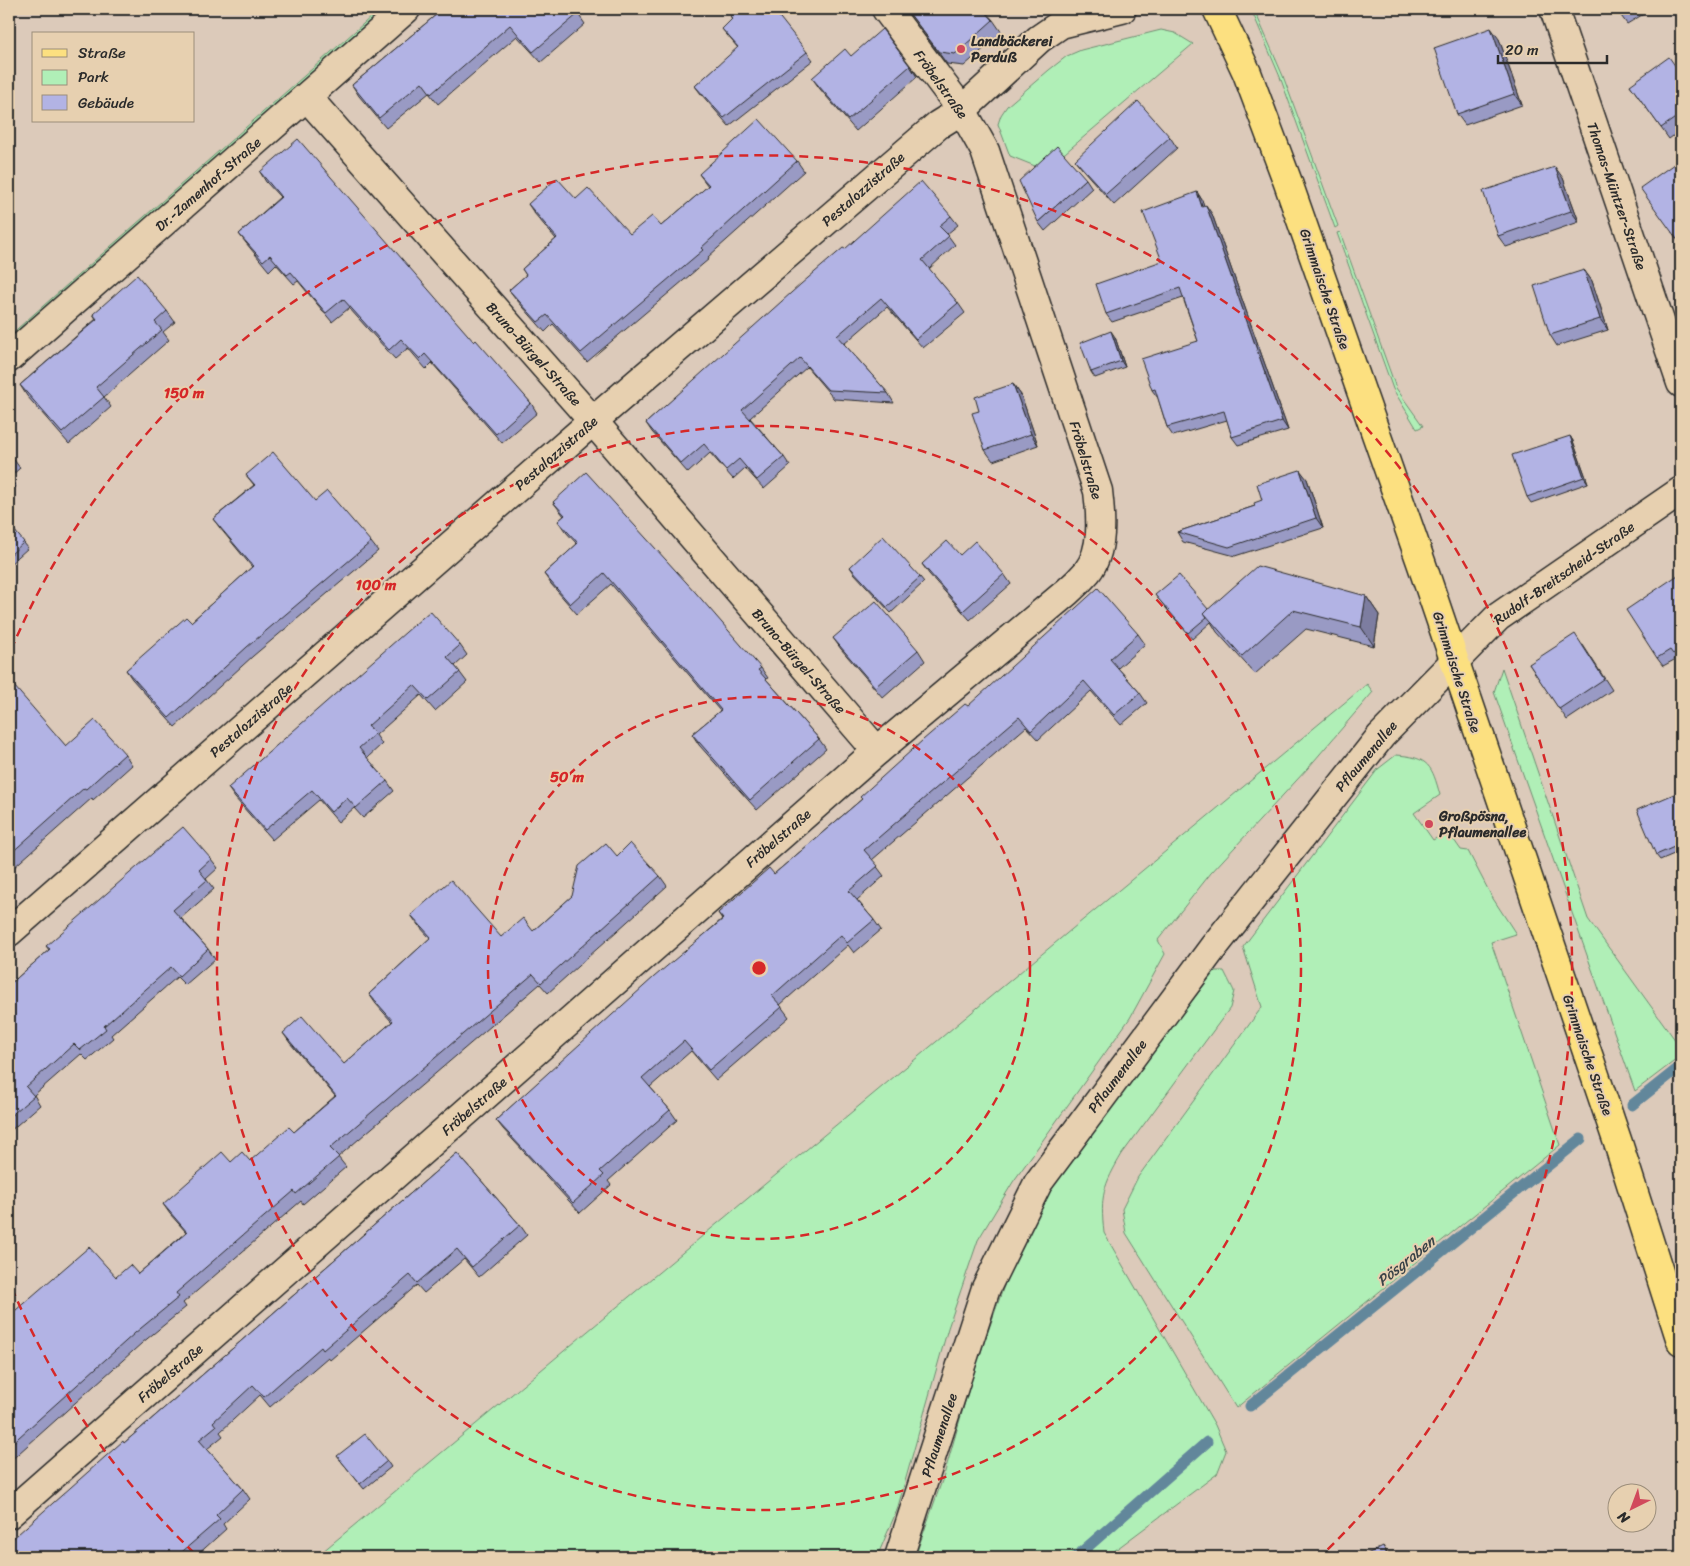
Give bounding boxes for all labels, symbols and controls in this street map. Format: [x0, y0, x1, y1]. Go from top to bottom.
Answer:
place label: Landbäckerei Perduß [971, 29, 1053, 70]
legend [32, 32, 195, 122]
scale bar [1498, 32, 1606, 64]
text: 20 m [1505, 37, 1539, 63]
text: Straße [78, 40, 126, 66]
marker: Landbäckerei Perduß [955, 43, 967, 55]
street label: Fröbelstraße [907, 44, 975, 125]
text: Park [78, 64, 109, 90]
text: Gebäude [78, 90, 134, 116]
street label: Thomas-Müntzer-Straße [1579, 119, 1654, 274]
street label: Dr.-Zamenhof-Straße [149, 131, 267, 238]
street label: Pestalozzistraße [816, 146, 911, 233]
street label: Grimmaische Straße [1292, 225, 1357, 353]
street label: Bruno-Bürgel-Straße [480, 296, 588, 412]
text: 150 m [164, 380, 205, 406]
street label: Pestalozzistraße [509, 410, 604, 497]
street label: Fröbelstraße [1062, 418, 1109, 503]
street label: Rudolf-Breitscheid-Straße [1488, 515, 1640, 632]
text: 100 m [356, 572, 397, 598]
street label: Bruno-Bürgel-Straße [745, 603, 852, 720]
street label: Grimmaische Straße [1425, 608, 1488, 736]
street label: Pestalozzistraße [204, 677, 299, 764]
street label: Pflaumenallee [1329, 715, 1404, 798]
text: 50 m [550, 764, 585, 790]
street label: Fröbelstraße [740, 802, 817, 874]
place label: Großpösna, Pflaumenallee [1438, 804, 1526, 845]
marker: Großpösna, Pflaumenallee [1423, 818, 1435, 830]
centre of rings [750, 959, 768, 977]
street label: Grimmaische Straße [1555, 991, 1620, 1119]
street label: Pflaumenallee [1081, 1034, 1154, 1119]
street label: Fröbelstraße [436, 1070, 513, 1142]
water label: Pösgraben [1371, 1228, 1442, 1293]
street label: Fröbelstraße [132, 1337, 209, 1409]
street label: Pflaumenallee [914, 1390, 965, 1480]
north arrow [1608, 1484, 1658, 1534]
text: N [1611, 1505, 1636, 1530]

